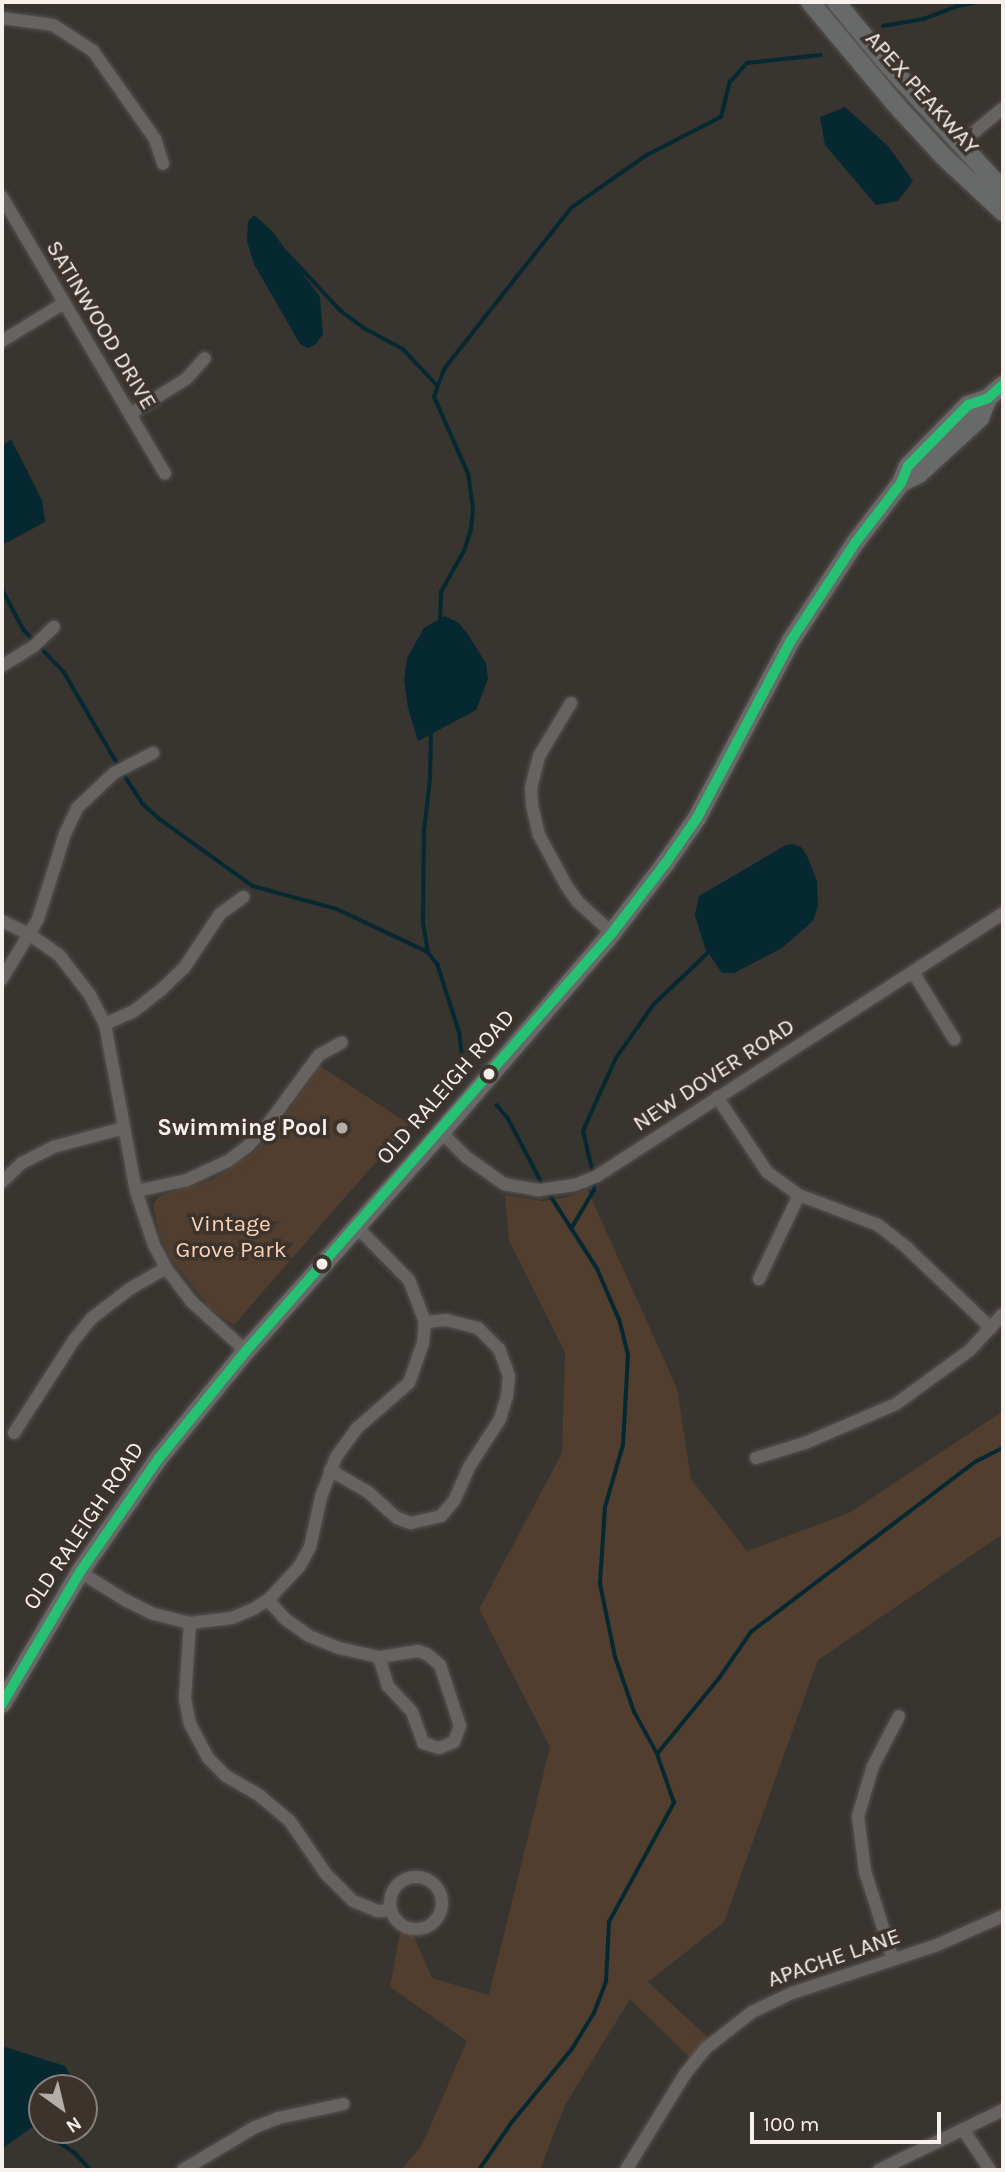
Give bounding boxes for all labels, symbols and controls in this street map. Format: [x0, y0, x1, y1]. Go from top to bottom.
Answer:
street label: APEX PEAKWAY [859, 25, 985, 161]
street label: SATINWOOD DRIVE [40, 235, 162, 415]
street label: OLD RALEIGH ROAD [371, 1004, 521, 1170]
street label: NEW DOVER ROAD [628, 1012, 800, 1138]
unlabelled marker [482, 1067, 496, 1081]
place label: Swimming Pool [157, 1114, 328, 1142]
marker: Swimming Pool [334, 1120, 350, 1136]
park label: Vintage Grove Park [175, 1210, 287, 1264]
unlabelled marker [315, 1257, 329, 1271]
street label: OLD RALEIGH ROAD [18, 1437, 150, 1615]
street label: APACHE LANE [764, 1922, 904, 1994]
north arrow [28, 2074, 98, 2144]
scale bar [753, 2098, 944, 2142]
text: N [62, 2112, 85, 2138]
text: 100 m [763, 2112, 820, 2136]

